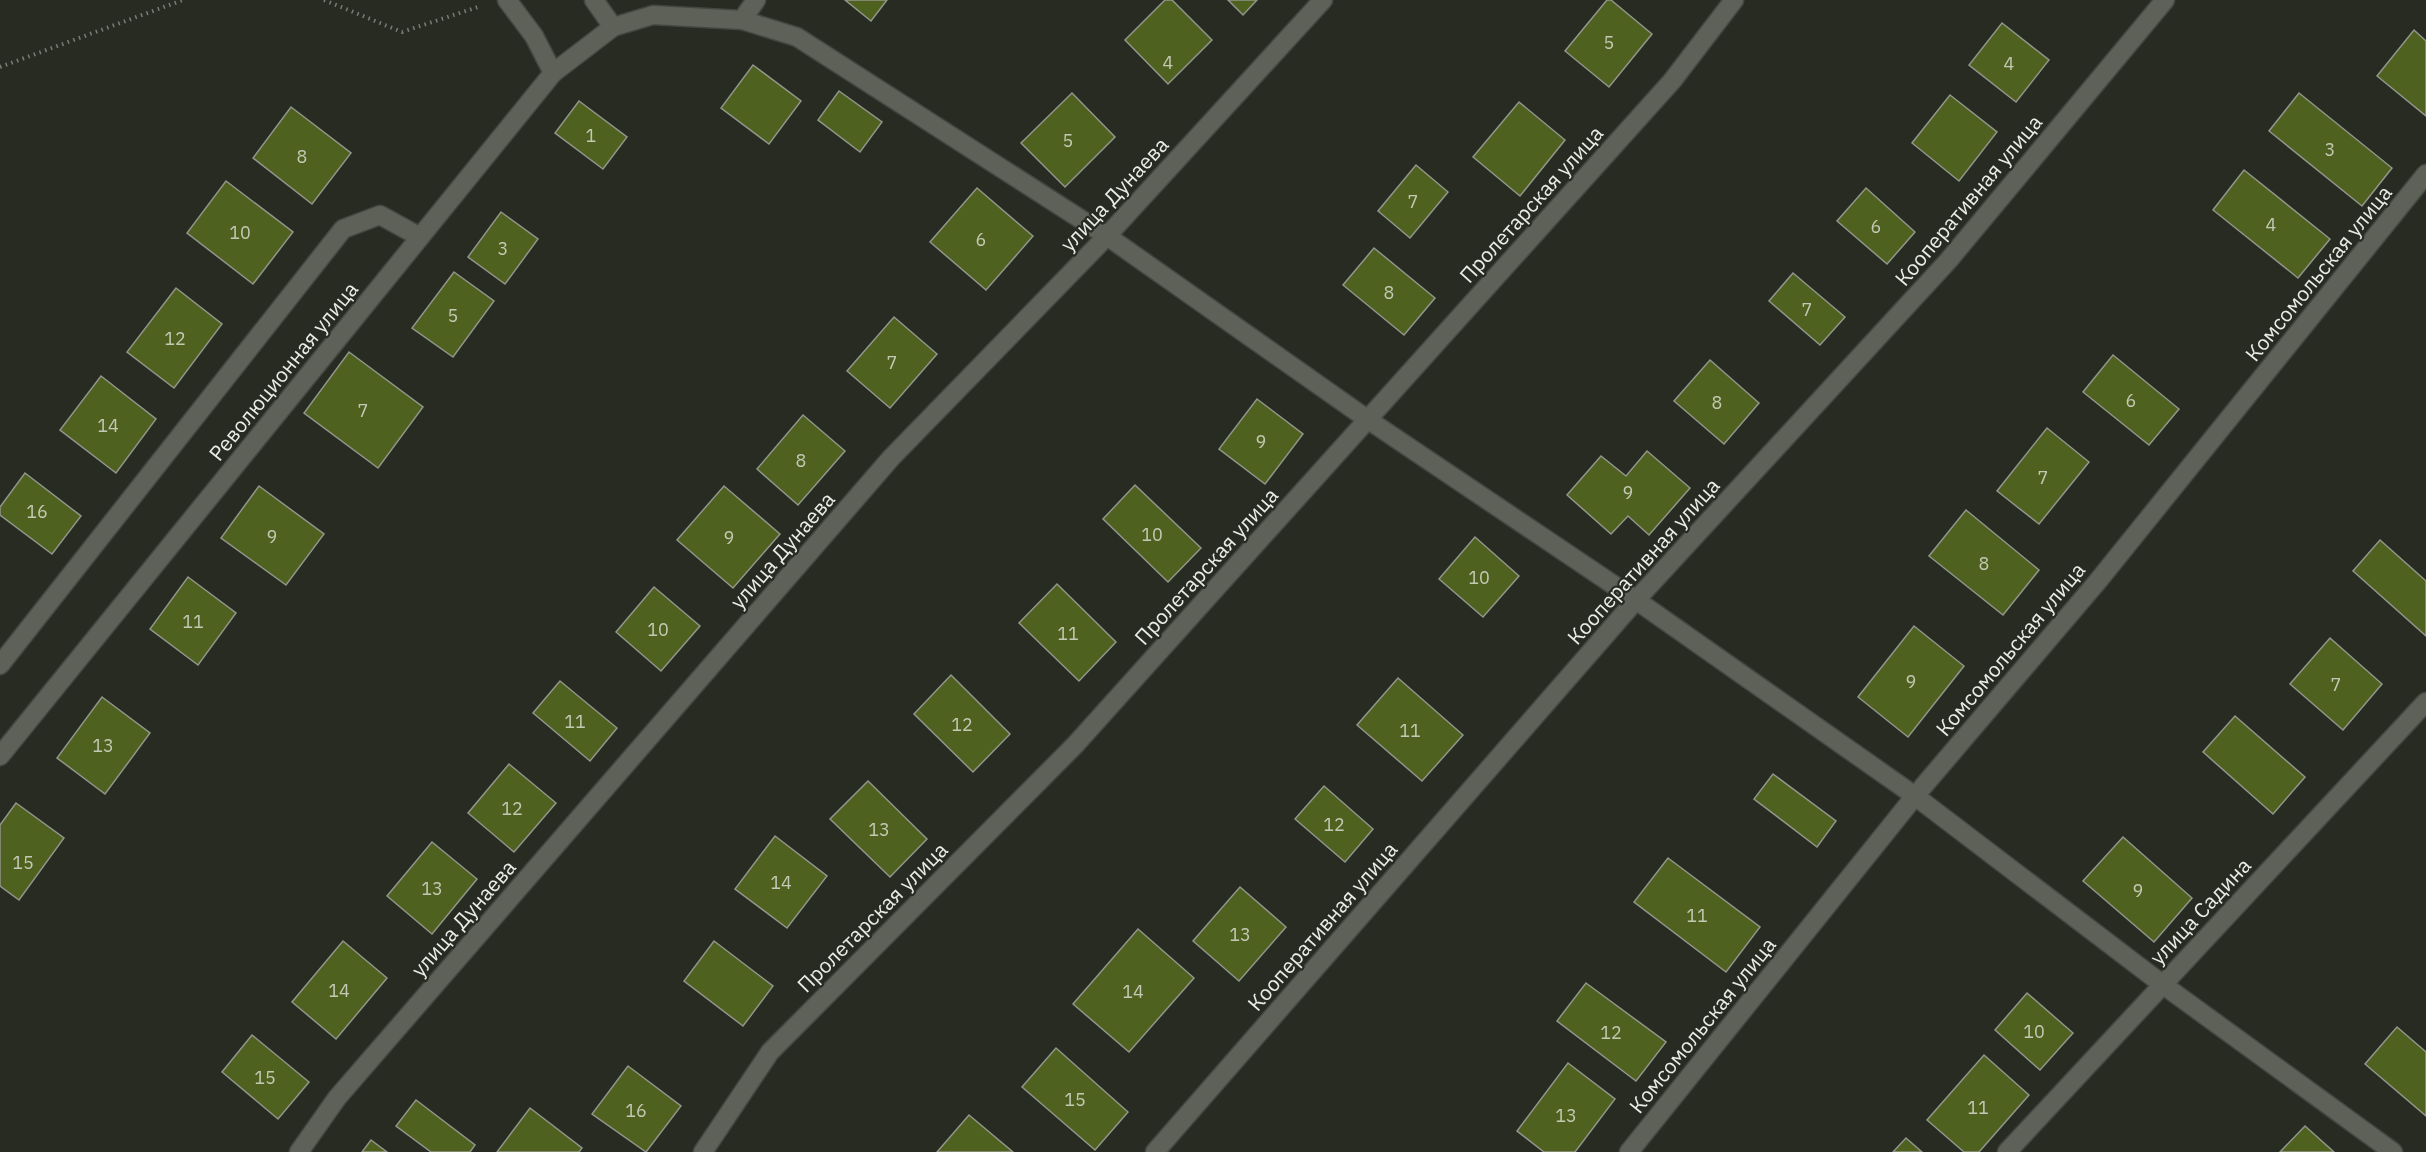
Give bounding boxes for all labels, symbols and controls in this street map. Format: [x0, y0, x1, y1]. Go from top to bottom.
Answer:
house number: 5 [1604, 31, 1614, 54]
house number: 4 [1163, 51, 1174, 74]
house number: 4 [2004, 52, 2015, 75]
street label: Кооперативная улица [1888, 109, 2048, 291]
street label: Пролетарская улица [1453, 120, 1609, 288]
house number: 1 [586, 124, 596, 147]
house number: 5 [1063, 129, 1073, 152]
street label: улица Дунаева [1054, 131, 1174, 257]
house number: 3 [2325, 138, 2335, 161]
house number: 8 [297, 145, 307, 168]
street label: Комсомольская улица [2238, 179, 2398, 367]
house number: 7 [1408, 190, 1418, 213]
house number: 4 [2266, 213, 2277, 236]
house number: 6 [1871, 215, 1881, 238]
house number: 10 [229, 221, 251, 244]
house number: 6 [976, 228, 986, 251]
house number: 3 [498, 237, 508, 260]
street label: Революционная улица [202, 276, 364, 466]
house number: 8 [1384, 281, 1394, 304]
house number: 7 [1802, 298, 1812, 321]
house number: 5 [448, 304, 458, 327]
house number: 12 [164, 327, 186, 350]
house number: 7 [887, 351, 897, 374]
house number: 6 [2126, 389, 2136, 412]
house number: 8 [1712, 391, 1722, 414]
house number: 7 [358, 399, 368, 422]
house number: 14 [97, 414, 119, 437]
house number: 9 [1256, 430, 1266, 453]
house number: 8 [796, 449, 806, 472]
house number: 7 [2038, 466, 2048, 489]
street label: Кооперативная улица [1561, 472, 1725, 650]
house number: 9 [1623, 481, 1633, 504]
street label: Пролетарская улица [1128, 482, 1284, 650]
street label: улица Дунаева [723, 485, 841, 615]
house number: 16 [26, 500, 48, 523]
house number: 10 [1141, 523, 1163, 546]
house number: 9 [267, 525, 277, 548]
house number: 9 [724, 526, 734, 549]
house number: 8 [1979, 552, 1989, 575]
street label: Комсомольская улица [1929, 556, 2091, 742]
house number: 10 [1468, 566, 1490, 589]
house number: 11 [182, 610, 204, 633]
house number: 10 [647, 618, 669, 641]
house number: 11 [1057, 622, 1079, 645]
house number: 9 [1906, 670, 1916, 693]
house number: 7 [2331, 673, 2341, 696]
house number: 11 [564, 710, 586, 733]
house number: 12 [951, 713, 973, 736]
house number: 11 [1399, 719, 1421, 742]
house number: 13 [92, 734, 114, 757]
house number: 12 [501, 797, 523, 820]
house number: 12 [1323, 813, 1345, 836]
house number: 13 [868, 818, 890, 841]
street label: Пролетарская улица [791, 836, 953, 998]
street label: Кооперативная улица [1241, 836, 1403, 1016]
house number: 15 [12, 851, 34, 874]
street label: улица Садина [2143, 852, 2257, 970]
street label: улица Дунаева [404, 853, 522, 983]
house number: 14 [770, 871, 792, 894]
house number: 13 [421, 877, 443, 900]
house number: 9 [2133, 879, 2143, 902]
house number: 11 [1686, 904, 1708, 927]
house number: 13 [1229, 923, 1251, 946]
street label: Комсомольская улица [1622, 931, 1782, 1119]
house number: 14 [328, 979, 350, 1002]
house number: 14 [1122, 980, 1144, 1003]
house number: 10 [2023, 1020, 2045, 1043]
house number: 12 [1600, 1021, 1622, 1044]
house number: 15 [254, 1066, 276, 1089]
house number: 15 [1064, 1088, 1086, 1111]
house number: 11 [1967, 1096, 1989, 1119]
house number: 16 [625, 1099, 647, 1122]
house number: 13 [1555, 1104, 1577, 1127]

